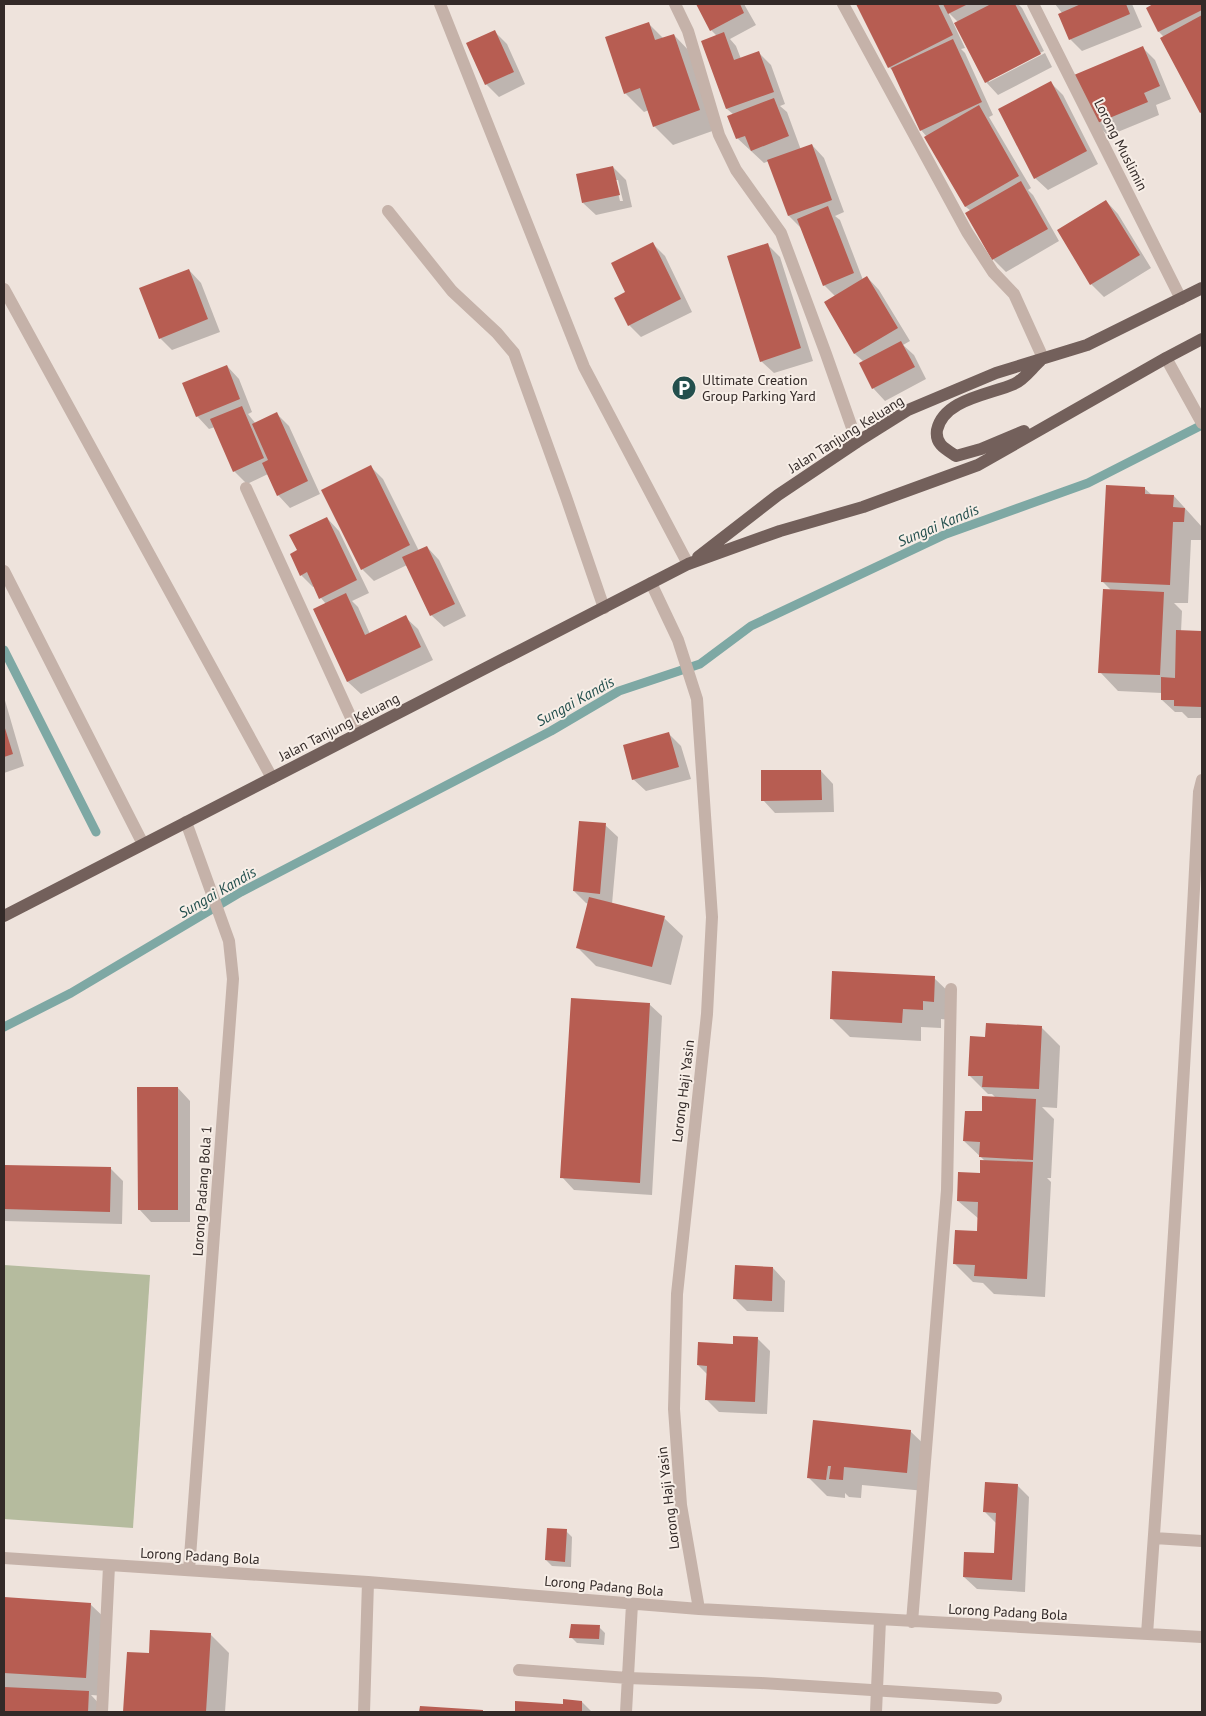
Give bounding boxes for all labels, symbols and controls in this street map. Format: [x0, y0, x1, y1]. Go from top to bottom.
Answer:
street label: Lorong Muslimin [1090, 96, 1152, 194]
place label: Ultimate Creation Group Parking Yard [702, 371, 816, 405]
parking icon: Ultimate Creation Group Parking Yard [671, 375, 697, 401]
street label: Jalan Tanjung Keluang [784, 391, 907, 477]
water label: Sungai Kandis [894, 499, 982, 551]
water label: Sungai Kandis [532, 672, 618, 730]
street label: Jalan Tanjung Keluang [275, 689, 402, 766]
water label: Sungai Kandis [175, 862, 259, 922]
street label: Lorong Haji Yasin [668, 1039, 698, 1143]
street label: Lorong Padang Bola 1 [188, 1125, 216, 1257]
street label: Lorong Haji Yasin [653, 1446, 683, 1550]
street label: Lorong Padang Bola [140, 1544, 260, 1568]
street label: Lorong Padang Bola [544, 1572, 664, 1600]
street label: Lorong Padang Bola [948, 1600, 1068, 1624]

